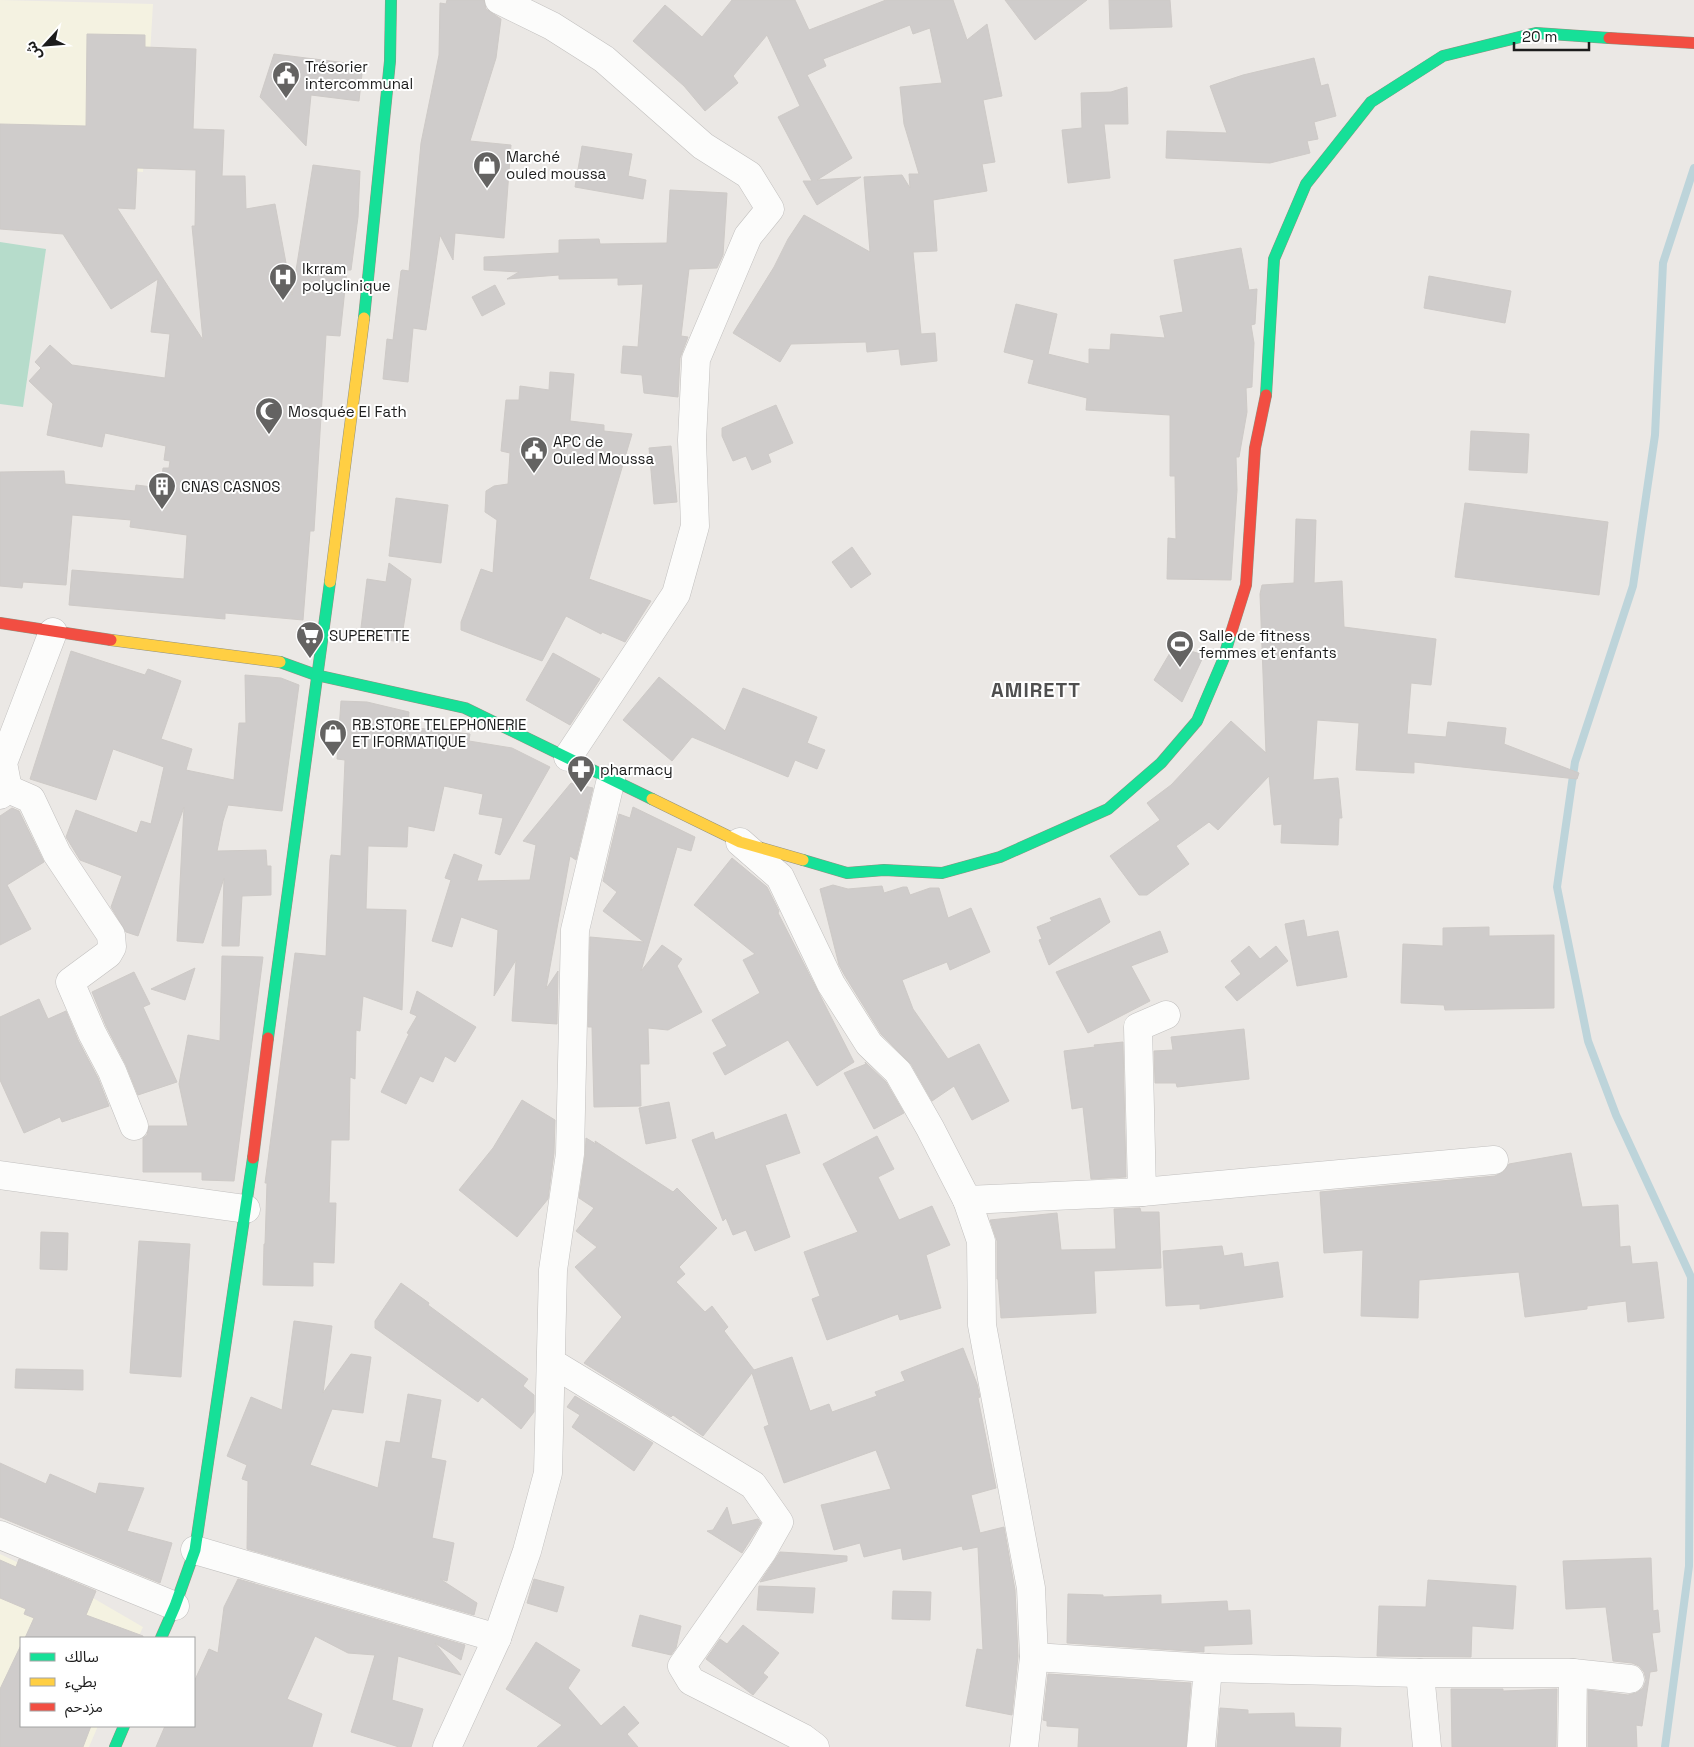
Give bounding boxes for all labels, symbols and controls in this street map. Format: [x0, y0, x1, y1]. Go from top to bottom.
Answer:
north arrow [20, 20, 70, 70]
scale bar [1514, 20, 1589, 52]
text: 20 m [1522, 27, 1557, 46]
text: ش [21, 38, 46, 63]
place label: Trésorier intercommunal [305, 57, 413, 93]
public building icon: Trésorier intercommunal [271, 60, 301, 99]
place label: Marché ouled moussa [506, 147, 607, 183]
shop icon: Marché ouled moussa [472, 150, 502, 189]
place label: Ikrram polyclinique [302, 259, 391, 295]
hospital icon: Ikrram polyclinique [268, 262, 298, 301]
mosque icon: Mosquée El Fath [254, 396, 284, 435]
place label: Mosquée El Fath [288, 402, 407, 421]
place label: APC de Ouled Moussa [553, 432, 654, 468]
public building icon: APC de Ouled Moussa [519, 435, 549, 474]
building icon: CNAS CASNOS [147, 471, 177, 510]
place label: CNAS CASNOS [181, 477, 280, 496]
supermarket icon: SUPERETTE [295, 620, 325, 659]
place label: SUPERETTE [329, 626, 410, 645]
place label: Salle de fitness femmes et enfants [1199, 626, 1337, 662]
sports icon: Salle de fitness femmes et enfants [1165, 629, 1195, 668]
district label: AMIRETT [991, 677, 1081, 703]
place label: RB.STORE TELEPHONERIE ET IFORMATIQUE [352, 715, 526, 751]
shop icon: RB.STORE TELEPHONERIE ET IFORMATIQUE [318, 718, 348, 757]
pharmacy icon: pharmacy [566, 754, 596, 793]
place label: pharmacy [600, 760, 673, 779]
legend [20, 1637, 195, 1727]
text: سالك [65, 1647, 99, 1666]
text: بطيء [65, 1672, 97, 1693]
text: مزدحم [65, 1697, 103, 1718]

